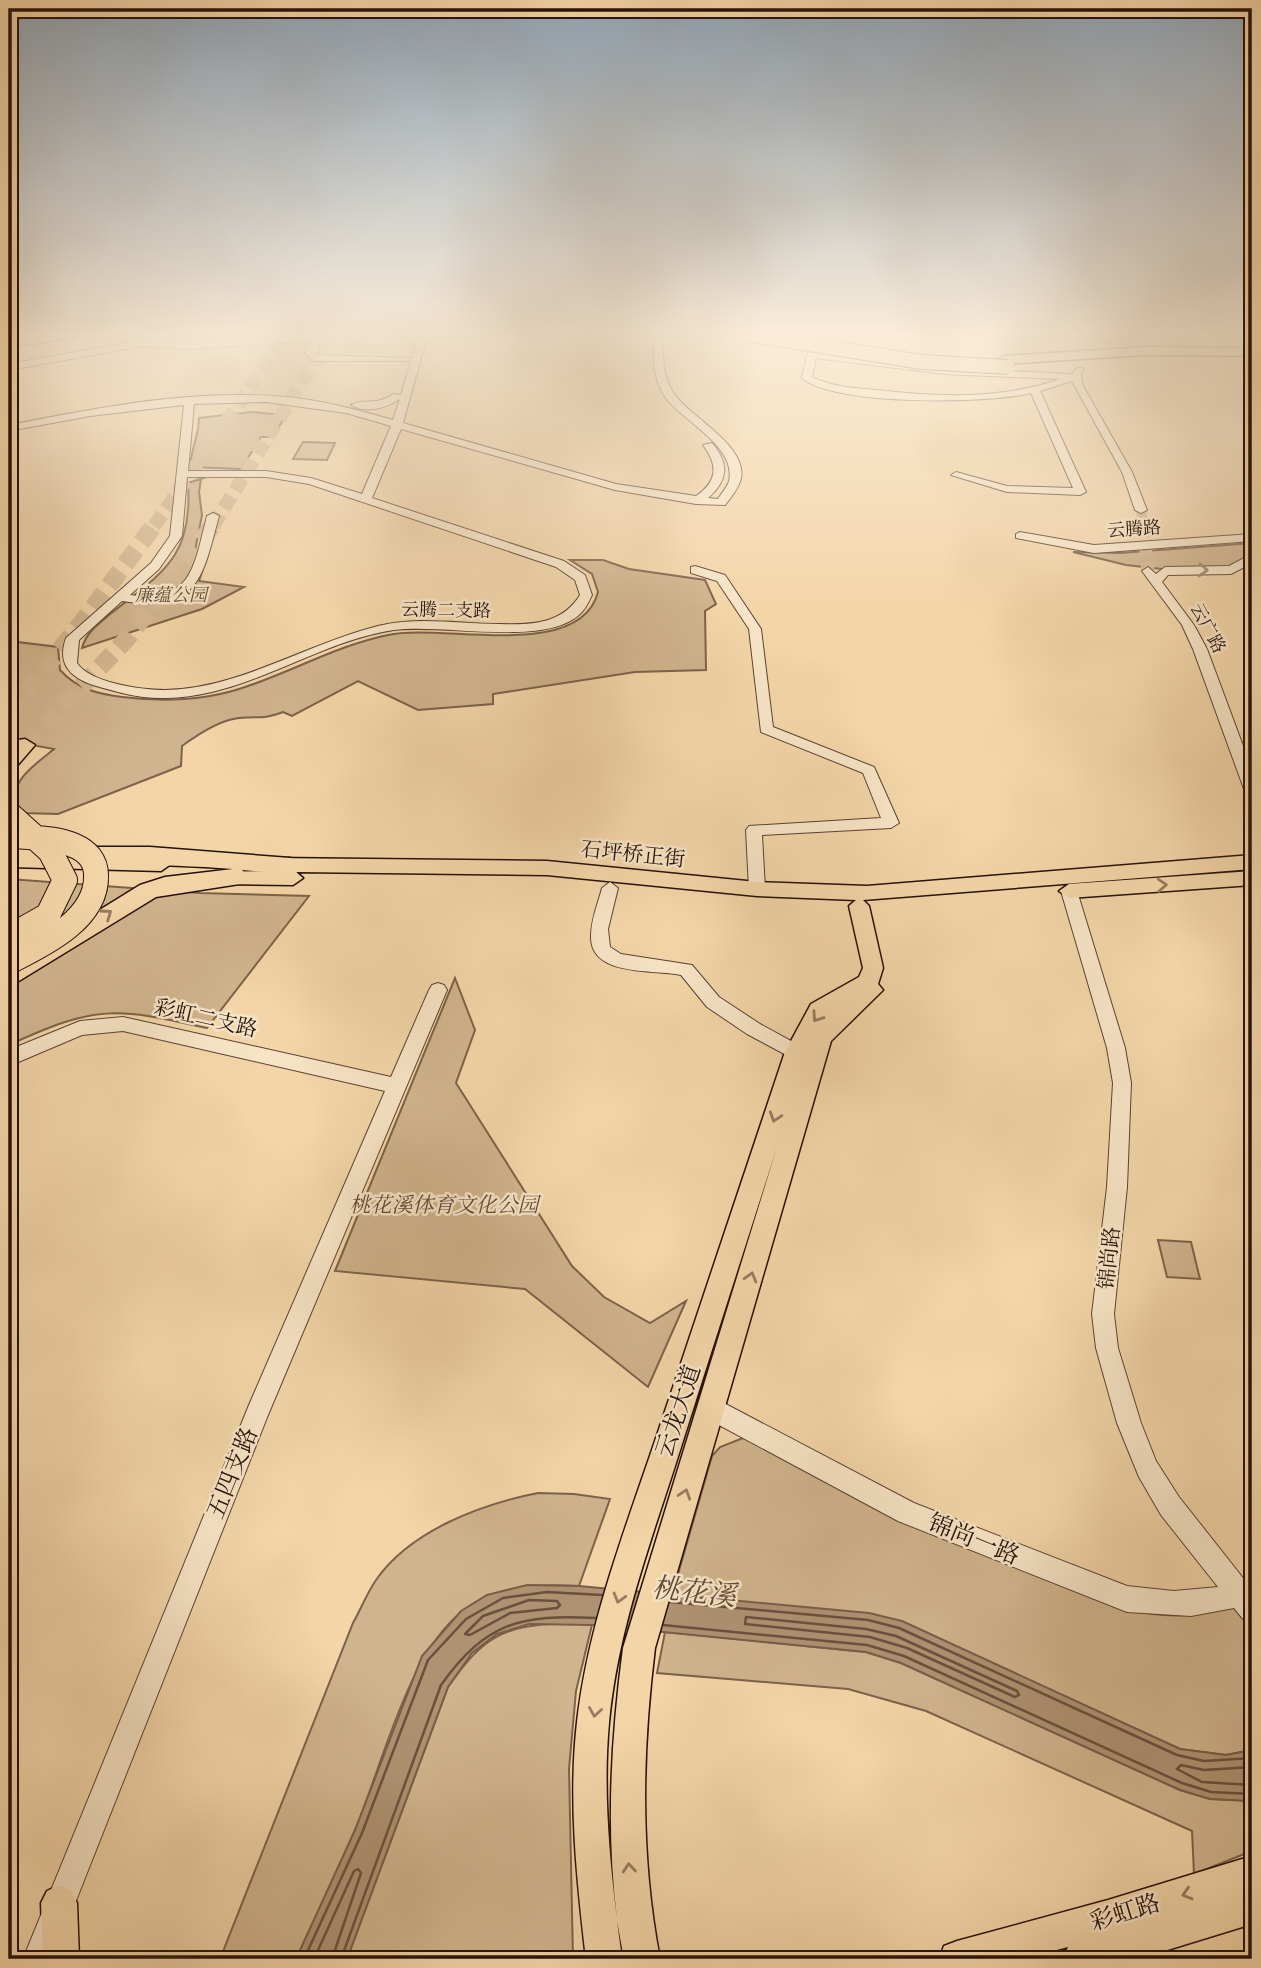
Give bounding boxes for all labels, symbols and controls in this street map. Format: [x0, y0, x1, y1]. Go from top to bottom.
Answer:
street label: 云腾路 [1106, 517, 1162, 541]
one-way arrow [1198, 562, 1209, 577]
park label: 廉蕴公园 [135, 585, 210, 605]
street label: 云腾二支路 [401, 599, 491, 621]
street label: 云广路 [1186, 599, 1230, 657]
street label: 石坪桥正街 [580, 838, 686, 871]
one-way arrow [1157, 878, 1168, 893]
one-way arrow [99, 910, 112, 922]
street label: 彩虹二支路 [152, 995, 260, 1042]
one-way arrow [813, 1009, 825, 1022]
one-way arrow [769, 1110, 783, 1122]
park label: 桃花溪体育文化公园 [350, 1194, 541, 1217]
street label: 锦尚路 [1095, 1226, 1124, 1291]
one-way arrow [743, 1271, 758, 1283]
street label: 云龙大道 [651, 1361, 706, 1461]
street label: 五四支路 [202, 1424, 263, 1523]
one-way arrow [677, 1489, 692, 1501]
street label: 锦尚一路 [924, 1509, 1023, 1570]
water label: 桃花溪 [650, 1573, 740, 1613]
one-way arrow [613, 1592, 628, 1604]
one-way arrow [587, 1706, 602, 1718]
one-way arrow [622, 1862, 637, 1873]
one-way arrow [1181, 1885, 1193, 1900]
street label: 彩虹路 [1087, 1889, 1164, 1936]

